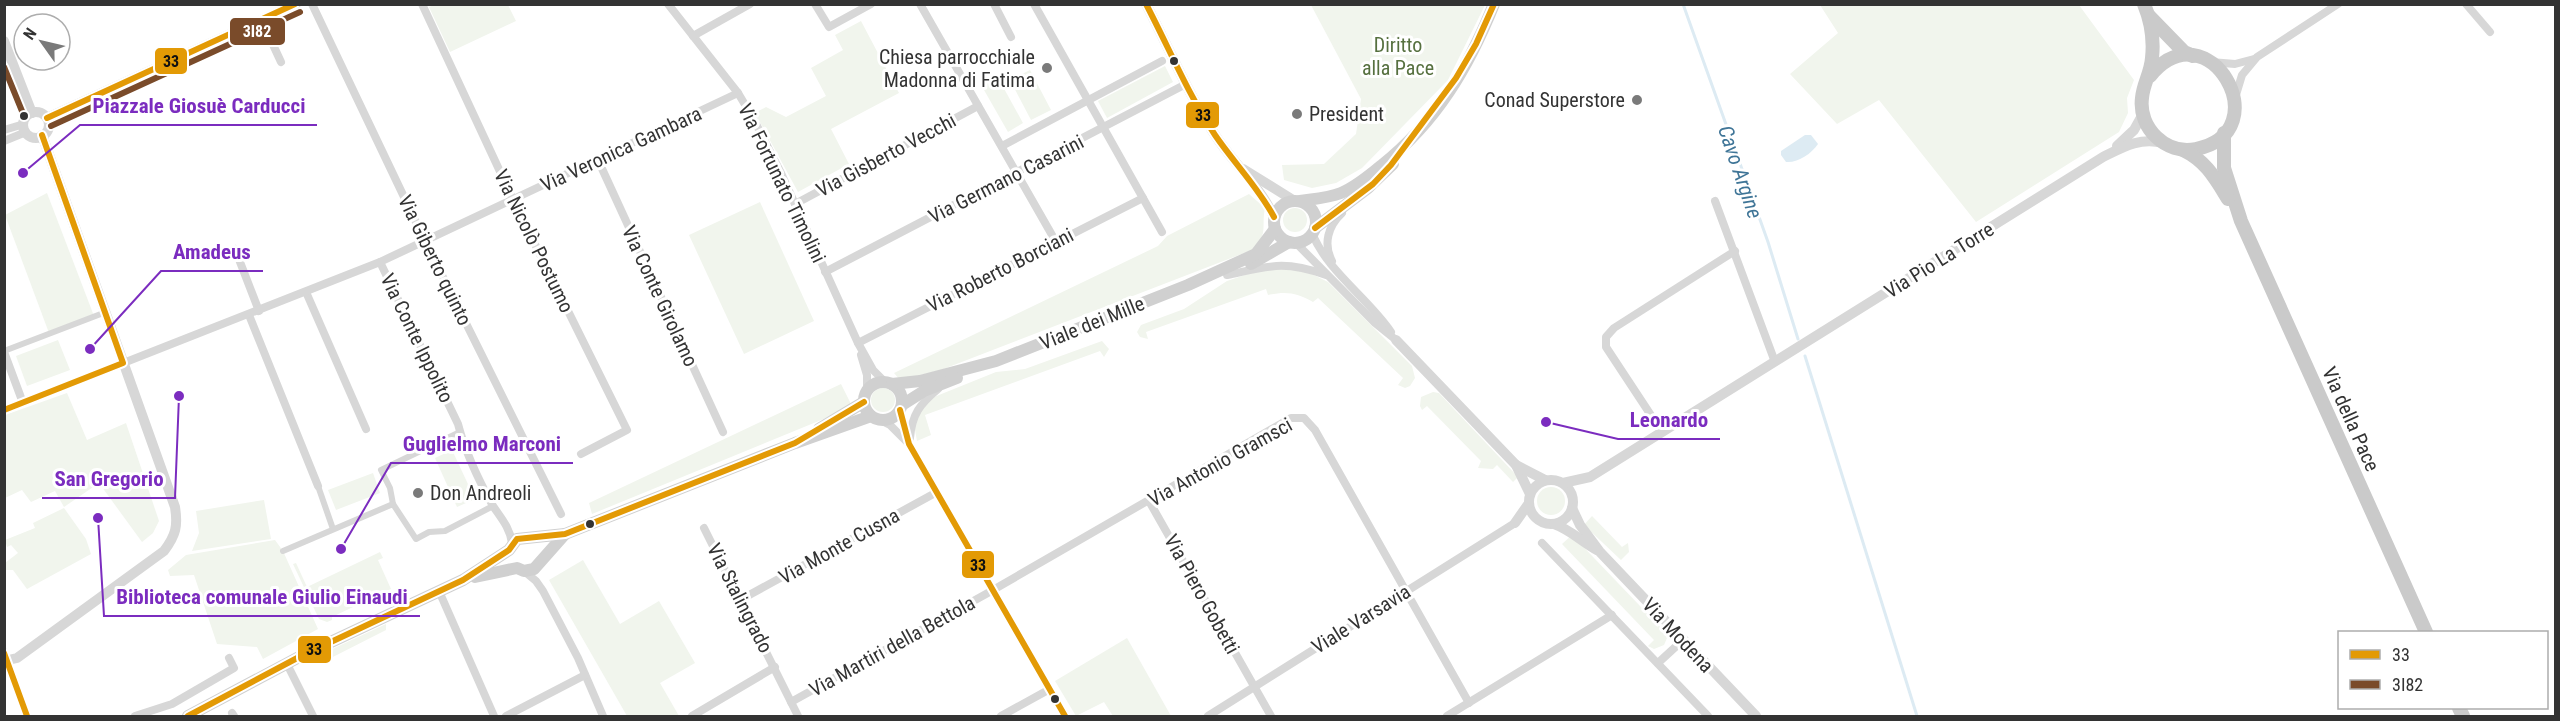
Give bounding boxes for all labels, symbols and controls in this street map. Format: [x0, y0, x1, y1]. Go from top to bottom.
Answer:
north arrow [12, 12, 72, 72]
line badge: 3I82 [229, 17, 286, 46]
text: 3I82 [243, 22, 271, 41]
text: N [19, 25, 41, 43]
park label: Diritto alla Pace [1362, 33, 1434, 80]
place label: Chiesa parrocchiale Madonna di Fatima [879, 45, 1035, 92]
line badge: 33 [154, 47, 188, 75]
text: 33 [163, 52, 179, 71]
unlabelled marker [1168, 55, 1180, 67]
marker: Chiesa parrocchiale Madonna di Fatima [1040, 61, 1054, 75]
callout: Piazzale Giosuè Carducci [80, 86, 317, 125]
place label: Conad Superstore [1484, 88, 1625, 112]
marker: Conad Superstore [1630, 93, 1644, 107]
text: Piazzale Giosuè Carducci [93, 94, 305, 118]
street label: Via Fortunato Timolini [733, 99, 831, 267]
street label: Via Veronica Gambara [537, 101, 705, 197]
line badge: 33 [1185, 101, 1220, 129]
place label: President [1309, 102, 1384, 126]
text: 33 [1195, 106, 1211, 125]
marker: President [1290, 107, 1304, 121]
street label: Via Gisberto Vecchi [812, 108, 960, 202]
unlabelled marker [18, 110, 30, 122]
water label: Cavo Argine [1713, 122, 1767, 222]
street label: Via Germano Casarini [924, 130, 1088, 228]
street label: Via Nicolò Postumo [489, 166, 579, 316]
street label: Via Giberto quinto [393, 191, 477, 329]
street label: Via Pio La Torre [1880, 217, 1998, 303]
street label: Via Conte Girolamo [617, 222, 703, 370]
street label: Via Roberto Borciani [923, 223, 1077, 317]
callout: Amadeus [161, 232, 263, 271]
text: Amadeus [173, 240, 251, 264]
street label: Via Conte Ippolito [375, 270, 459, 406]
street label: Viale dei Mille [1036, 291, 1148, 355]
street label: Via della Pace [2317, 363, 2385, 475]
callout: Leonardo [1618, 400, 1720, 439]
text: Leonardo [1630, 408, 1708, 432]
street label: Via Antonio Gramsci [1144, 412, 1296, 512]
callout: Guglielmo Marconi [391, 424, 573, 463]
text: Guglielmo Marconi [403, 432, 561, 456]
callout: San Gregorio [42, 459, 175, 498]
text: San Gregorio [54, 467, 164, 491]
place label: Don Andreoli [430, 481, 531, 505]
marker: Don Andreoli [411, 486, 425, 500]
street label: Via Monte Cusna [775, 503, 903, 589]
unlabelled marker [584, 518, 596, 530]
street label: Via Piero Gobetti [1159, 530, 1245, 658]
street label: Via Stalingrado [702, 539, 778, 657]
line badge: 33 [961, 550, 995, 579]
text: 33 [970, 556, 986, 575]
callout: Biblioteca comunale Giulio Einaudi [104, 577, 420, 616]
street label: Viale Varsavia [1307, 579, 1415, 659]
text: Biblioteca comunale Giulio Einaudi [116, 585, 408, 609]
street label: Via Martiri della Bettola [805, 590, 979, 702]
street label: Via Modena [1637, 593, 1719, 677]
legend [2338, 631, 2548, 709]
line badge: 33 [297, 635, 332, 664]
text: 33 [306, 640, 322, 659]
text: 33 [2392, 644, 2410, 665]
text: 3I82 [2392, 674, 2423, 695]
unlabelled marker [1049, 693, 1061, 705]

